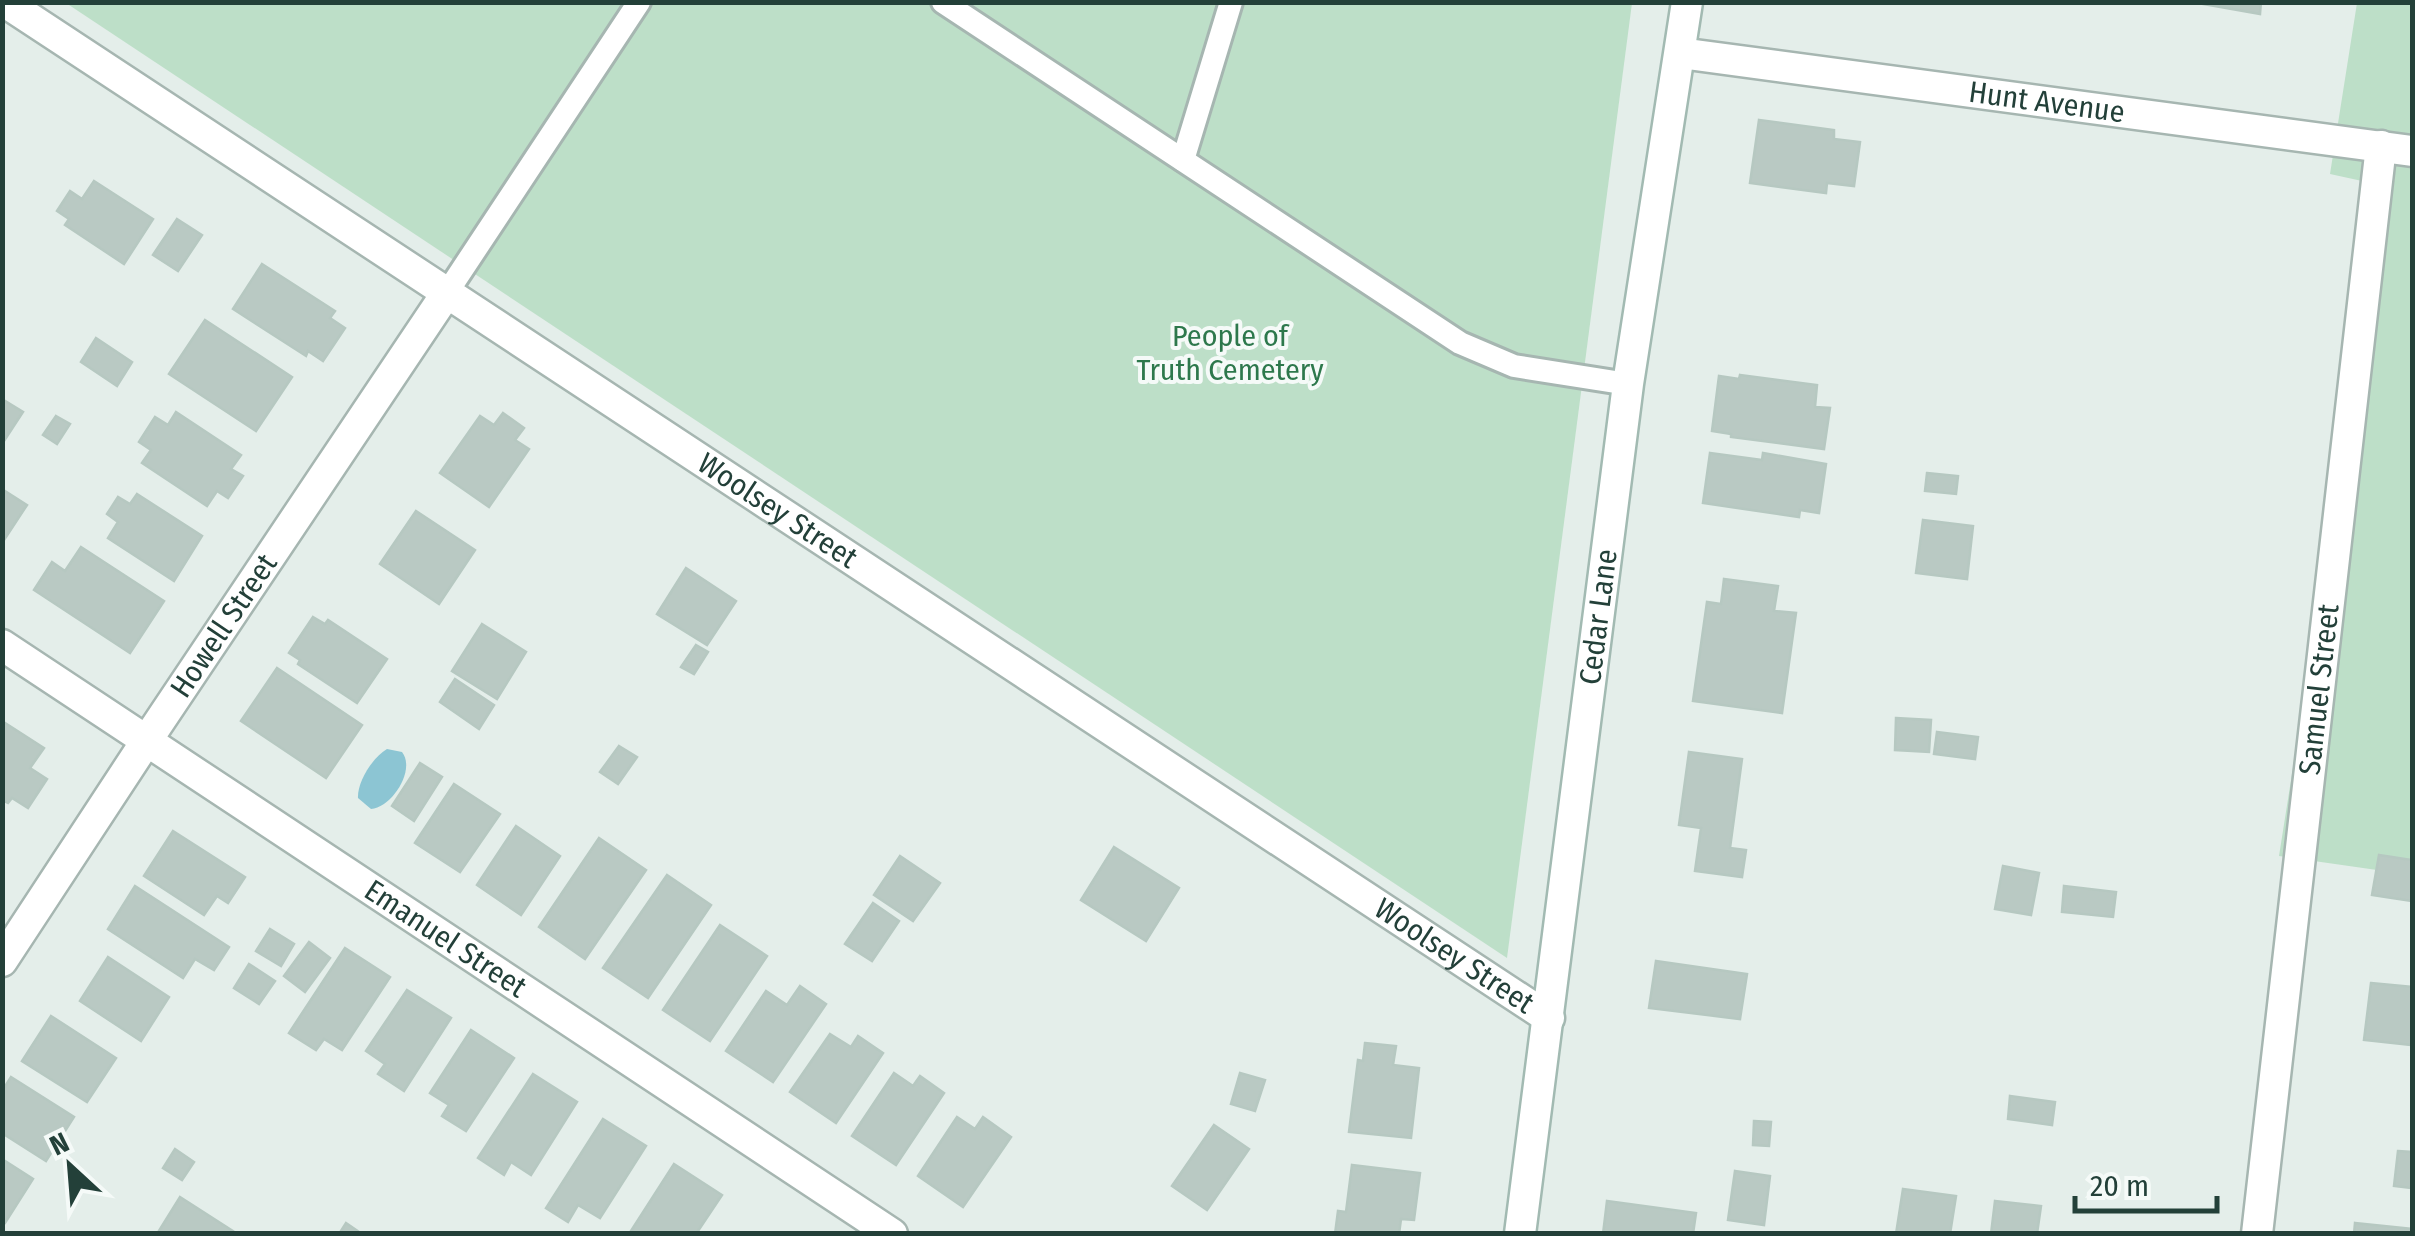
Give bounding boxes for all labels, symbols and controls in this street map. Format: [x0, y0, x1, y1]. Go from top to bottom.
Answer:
street label: Hunt Avenue [1967, 74, 2127, 130]
park label: People of Truth Cemetery [1136, 318, 1324, 388]
street label: Woolsey Street [691, 445, 864, 576]
street label: Howell Street [163, 547, 285, 704]
street label: Cedar Lane [1572, 547, 1625, 687]
street label: Samuel Street [2291, 602, 2347, 777]
street label: Emanuel Street [358, 872, 534, 1005]
street label: Woolsey Street [1368, 890, 1541, 1021]
north arrow [20, 1116, 120, 1216]
text: N [44, 1125, 74, 1162]
scale bar [2075, 1151, 2218, 1213]
text: 20 m [2090, 1168, 2149, 1204]

